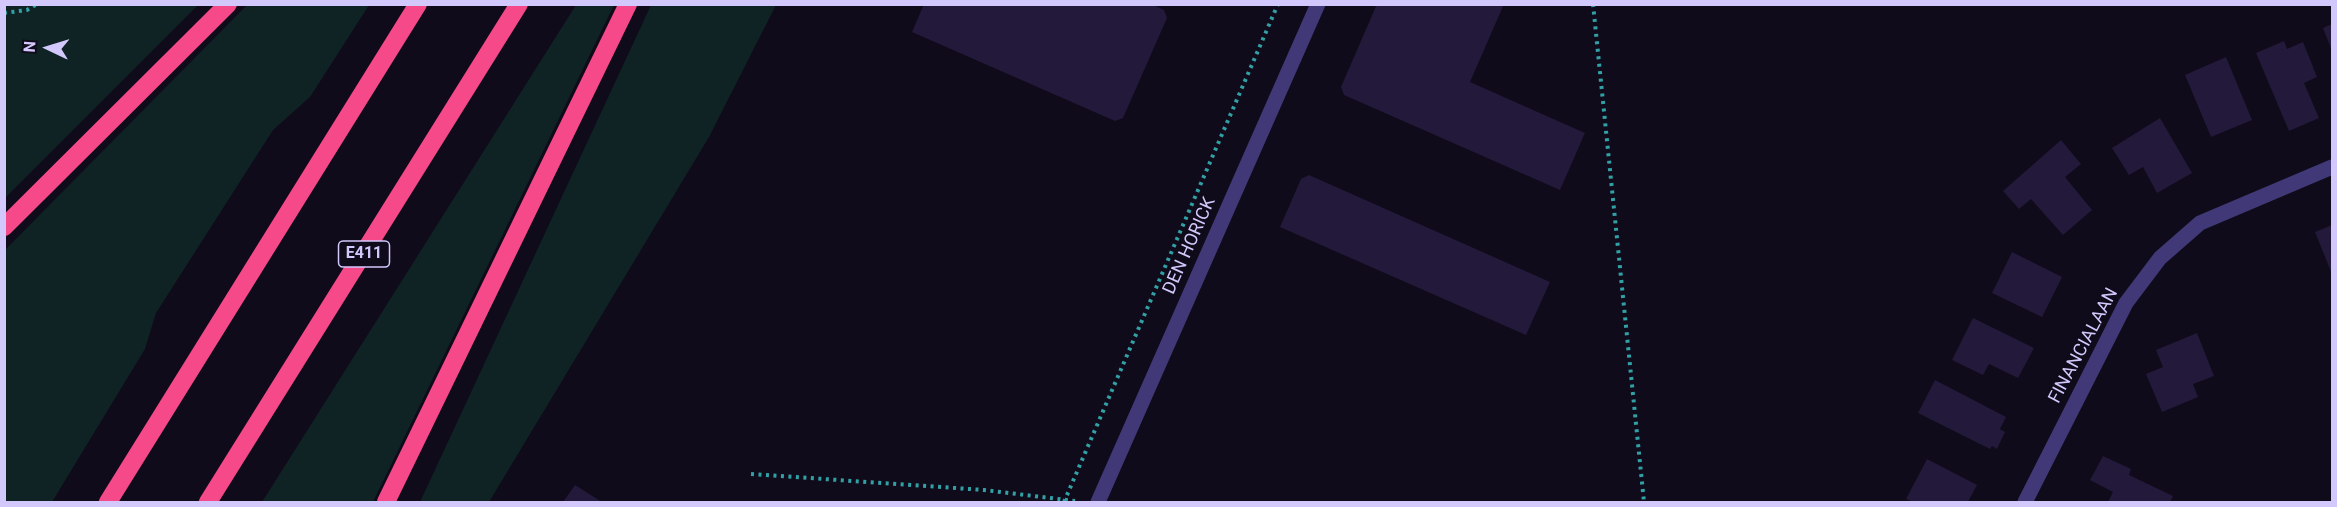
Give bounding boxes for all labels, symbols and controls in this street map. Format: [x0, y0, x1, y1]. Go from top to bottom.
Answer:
north arrow [18, 18, 78, 78]
text: N [20, 40, 39, 53]
street label: DEN HORICK [1159, 194, 1221, 298]
road number: E411 [338, 241, 389, 267]
street label: FINANCIALAAN [2045, 285, 2123, 407]

